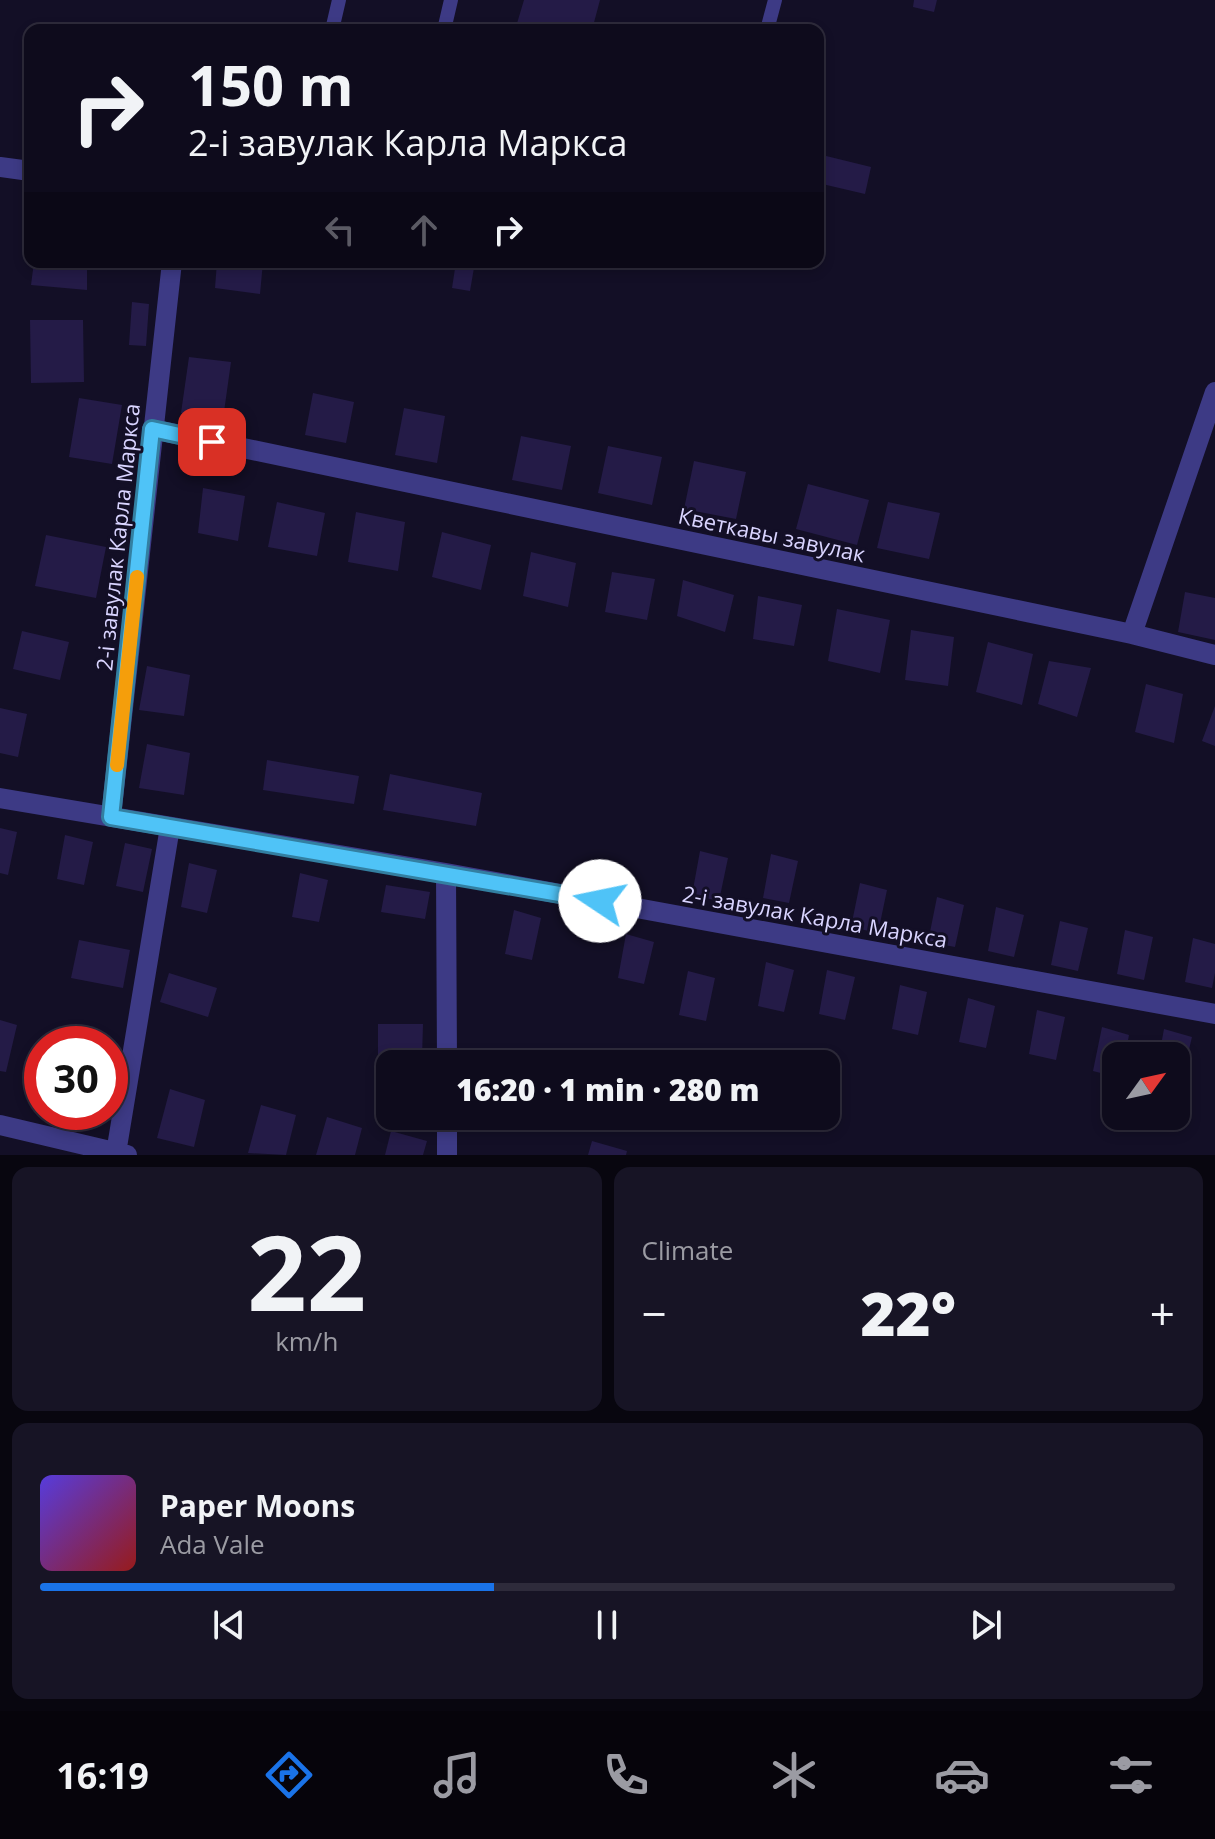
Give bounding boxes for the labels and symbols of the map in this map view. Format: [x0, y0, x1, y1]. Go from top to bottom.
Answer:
street label: 2-і завулак Карла Маркса [88, 402, 146, 672]
pin [178, 408, 246, 476]
street label: Кветкавы завулак [676, 500, 869, 569]
position arrow [558, 859, 642, 943]
street label: 2-і завулак Карла Маркса [680, 878, 950, 954]
speed limit sign: 30 [24, 1026, 128, 1130]
north arrow [1102, 1042, 1190, 1130]

